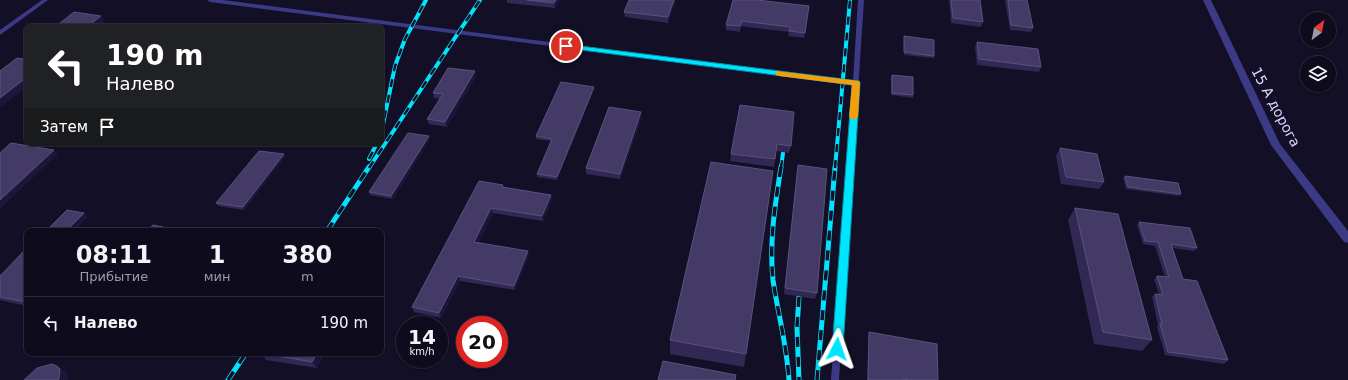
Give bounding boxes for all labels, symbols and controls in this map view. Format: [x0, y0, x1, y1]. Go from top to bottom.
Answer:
north arrow [1300, 12, 1336, 48]
map controls [1300, 12, 1336, 92]
pin [549, 29, 583, 63]
icon: arrive [555, 35, 577, 57]
text: 190 m [106, 39, 203, 72]
icon: left [40, 40, 92, 92]
button: layers [1300, 56, 1336, 92]
street label: 15 А дорога [1248, 64, 1304, 150]
text: Налево [106, 73, 175, 94]
icon: arrive [96, 116, 118, 138]
text: Затем [40, 118, 88, 136]
text: 08:11 [76, 241, 152, 269]
text: 1 [209, 241, 225, 269]
text: 380 [282, 241, 332, 269]
text: Прибытие [79, 269, 148, 284]
text: мин [204, 269, 231, 284]
text: m [301, 269, 314, 284]
icon: left [40, 312, 62, 334]
text: Налево [74, 314, 138, 332]
text: 190 m [320, 314, 368, 332]
speed limit sign: 20 [456, 316, 508, 368]
text: 14 [408, 325, 436, 349]
position arrow [816, 328, 858, 370]
text: km/h [409, 346, 435, 357]

